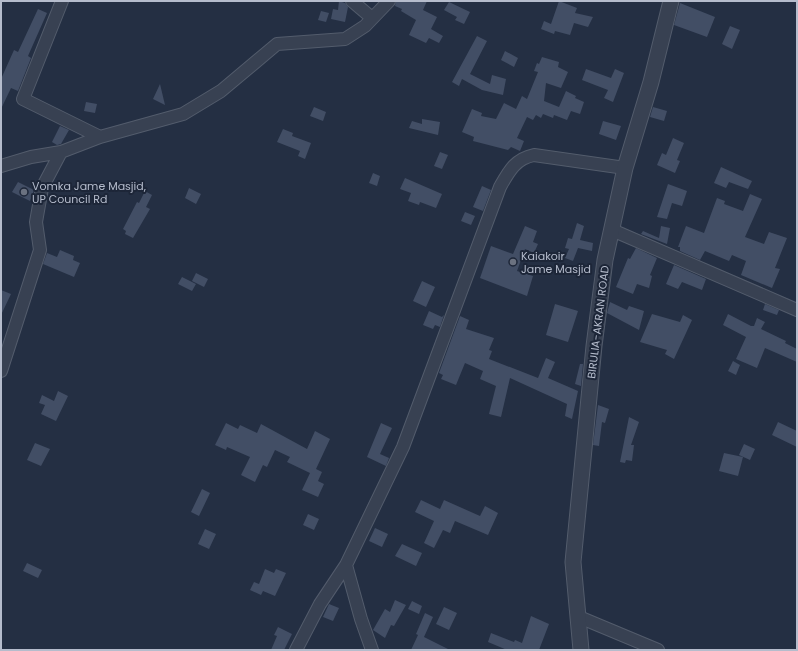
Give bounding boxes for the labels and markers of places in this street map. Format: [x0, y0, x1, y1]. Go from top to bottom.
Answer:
place label: Vomka Jame Masjid, UP Council Rd [32, 178, 146, 207]
marker: Vomka Jame Masjid, UP Council Rd [19, 187, 29, 197]
place label: Kaiakoir Jame Masjid [521, 248, 591, 277]
marker: Kaiakoir Jame Masjid [508, 257, 518, 267]

